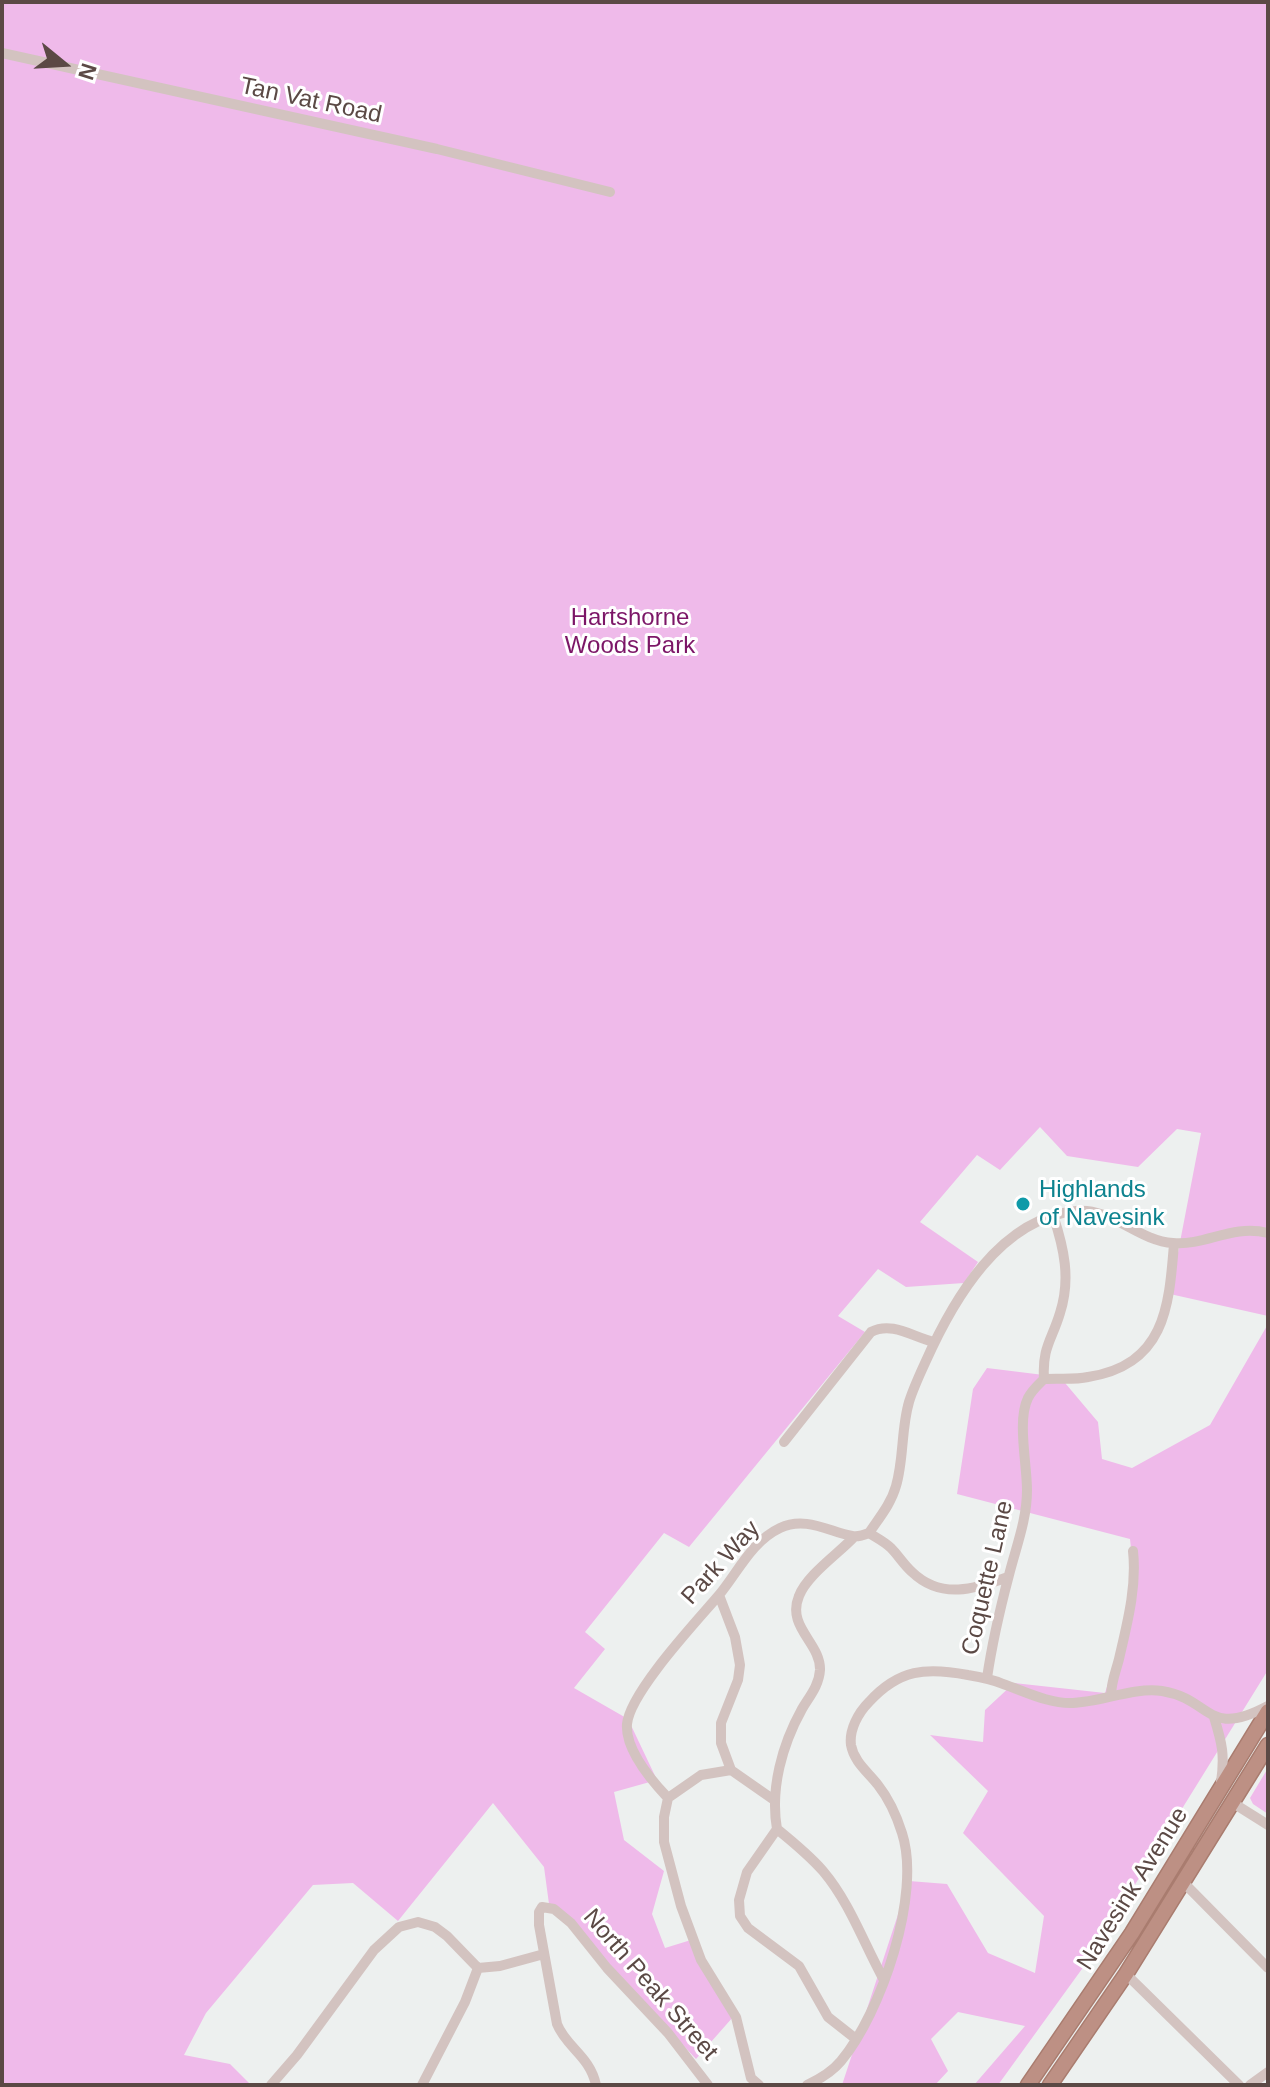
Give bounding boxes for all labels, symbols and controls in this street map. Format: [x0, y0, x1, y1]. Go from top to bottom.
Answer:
north arrow [24, 24, 104, 104]
text: N [73, 60, 102, 83]
street label: Tan Vat Road [238, 72, 384, 130]
park label: Hartshorne Woods Park [565, 604, 695, 660]
place label: Highlands of Navesink [1039, 1176, 1164, 1232]
marker: Highlands of Navesink [1014, 1195, 1032, 1213]
street label: Coquette Lane [956, 1498, 1020, 1658]
street label: Park Way [676, 1515, 766, 1611]
street label: Navesink Avenue [1071, 1802, 1195, 1976]
street label: North Peak Street [577, 1904, 723, 2066]

